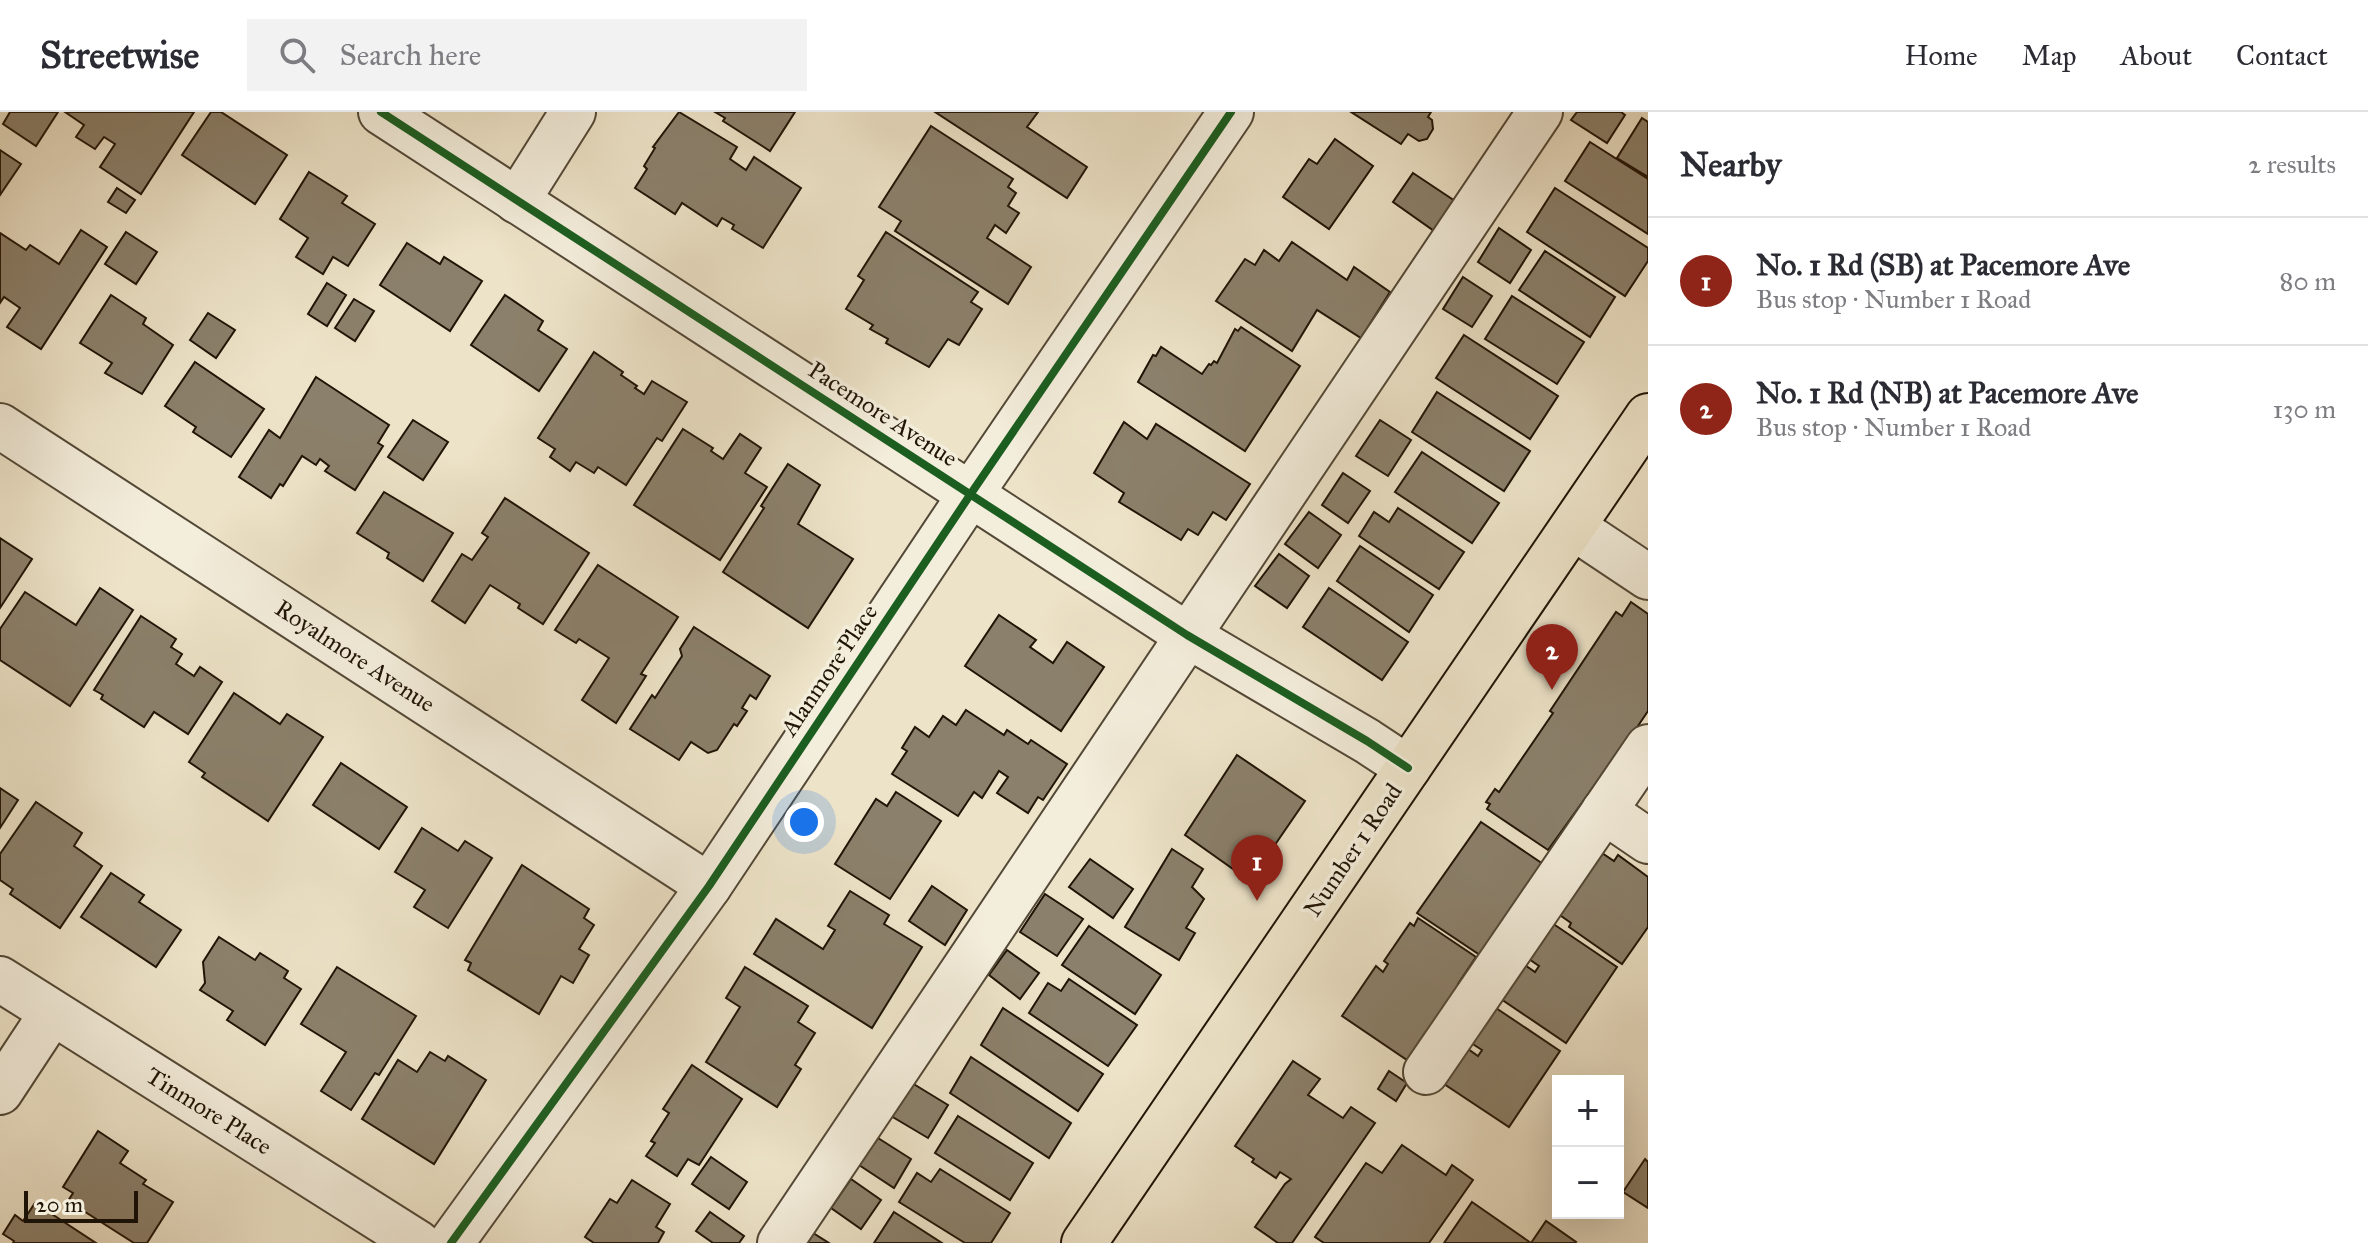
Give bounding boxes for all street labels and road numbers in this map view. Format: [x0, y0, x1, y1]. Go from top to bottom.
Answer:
street label: Pacemore Avenue [803, 355, 963, 473]
street label: Royalmore Avenue [269, 593, 441, 719]
street label: Alanmore Place [773, 598, 884, 742]
street label: Number 1 Road [1297, 778, 1409, 922]
street label: Tinmore Place [141, 1060, 277, 1162]

